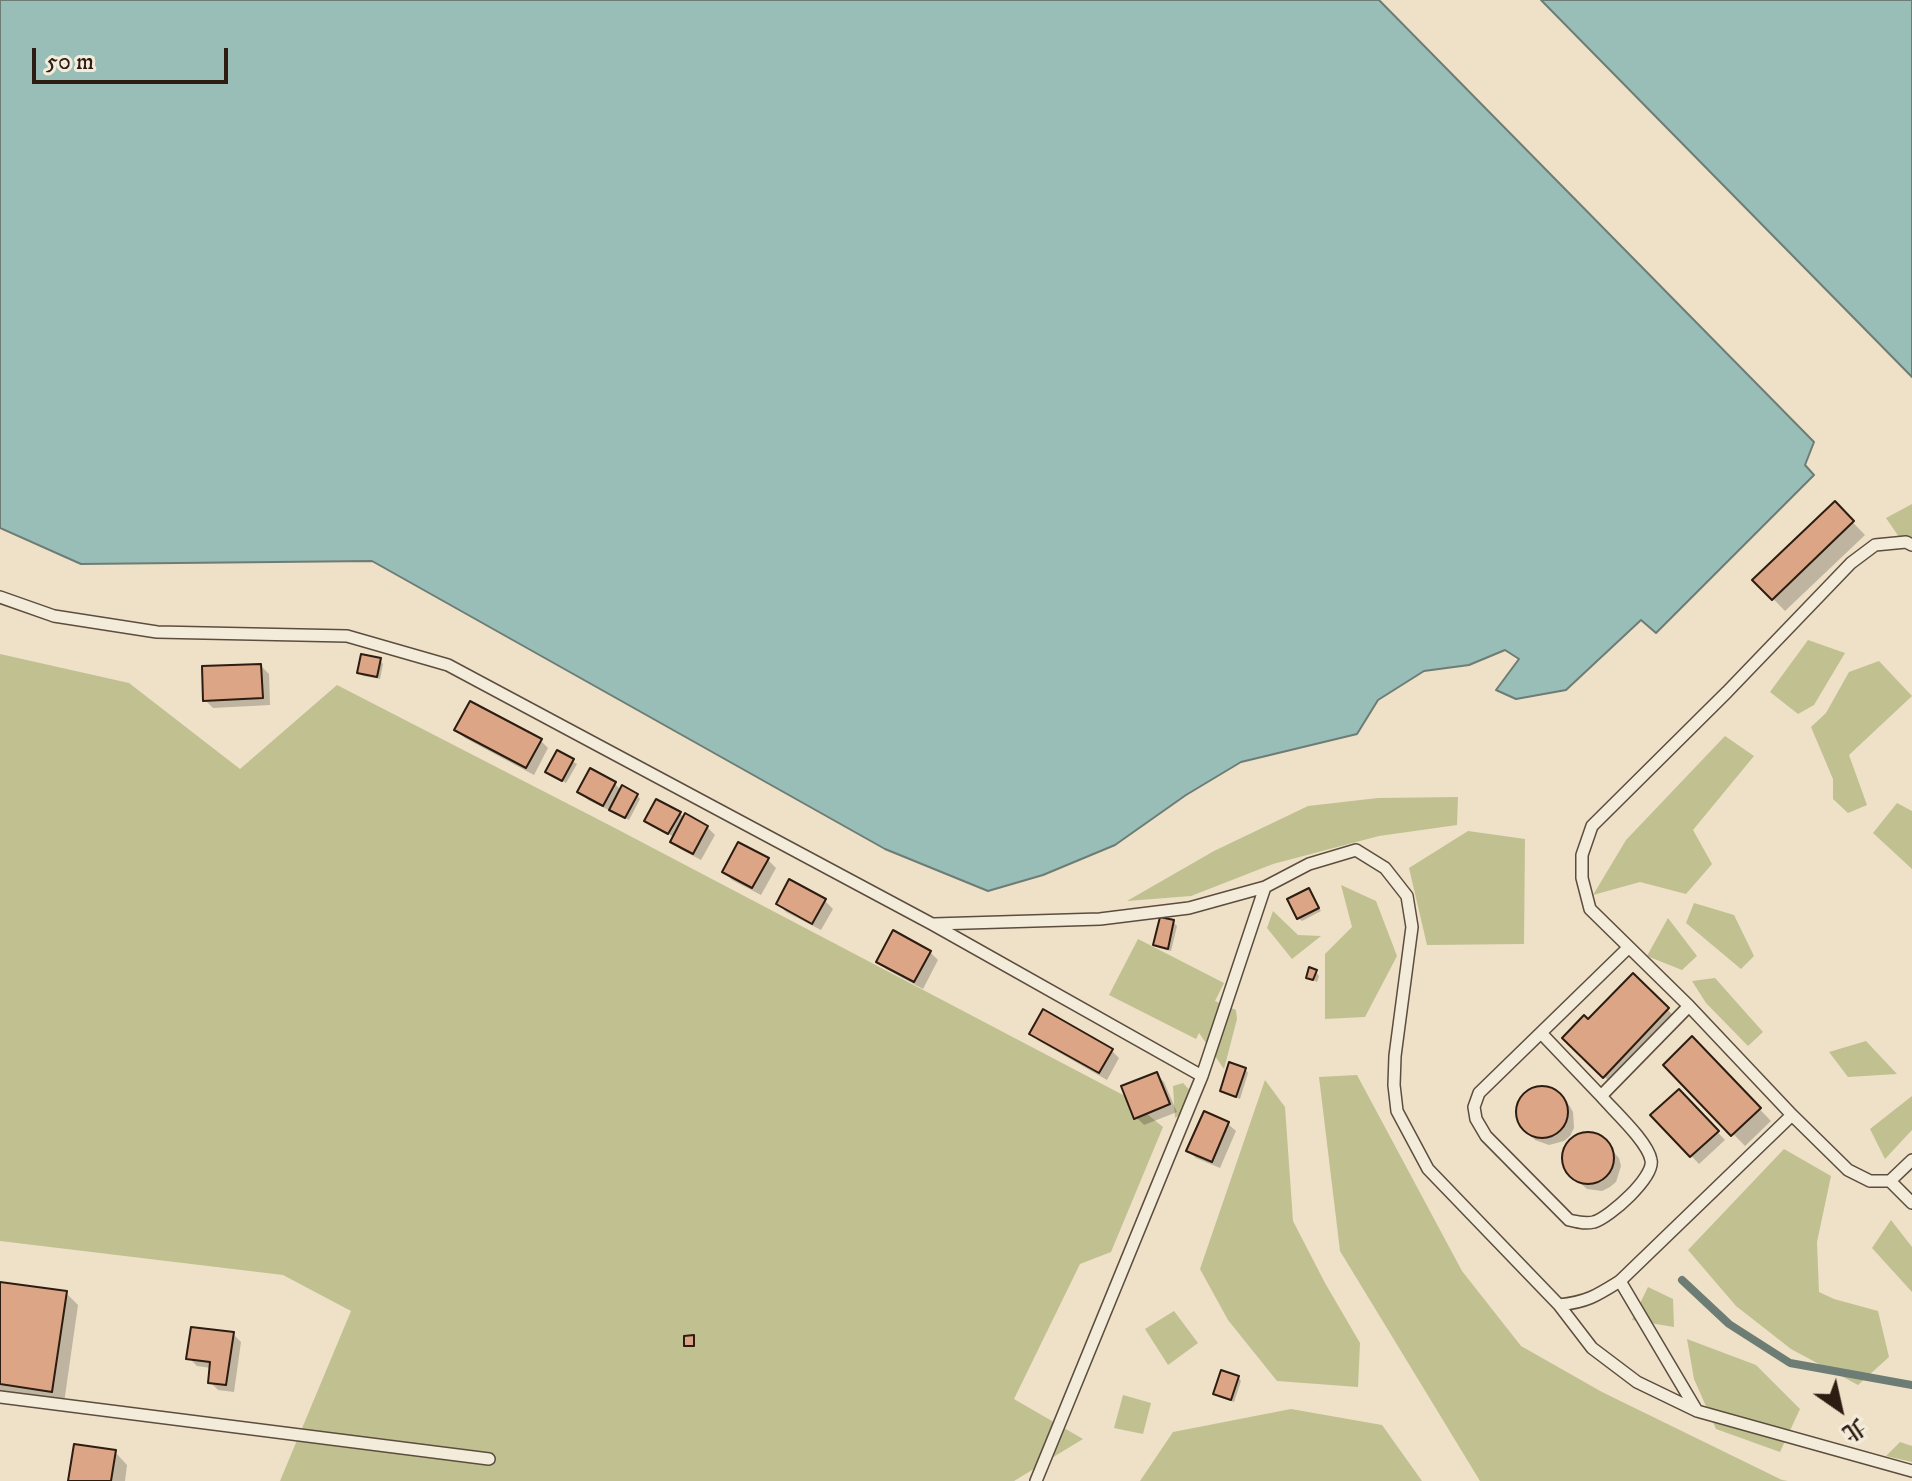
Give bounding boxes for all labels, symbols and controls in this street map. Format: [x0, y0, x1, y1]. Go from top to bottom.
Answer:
scale bar [36, 32, 232, 82]
text: 50 m [46, 47, 94, 77]
north arrow [1800, 1369, 1880, 1449]
text: 北 [1837, 1412, 1870, 1447]

